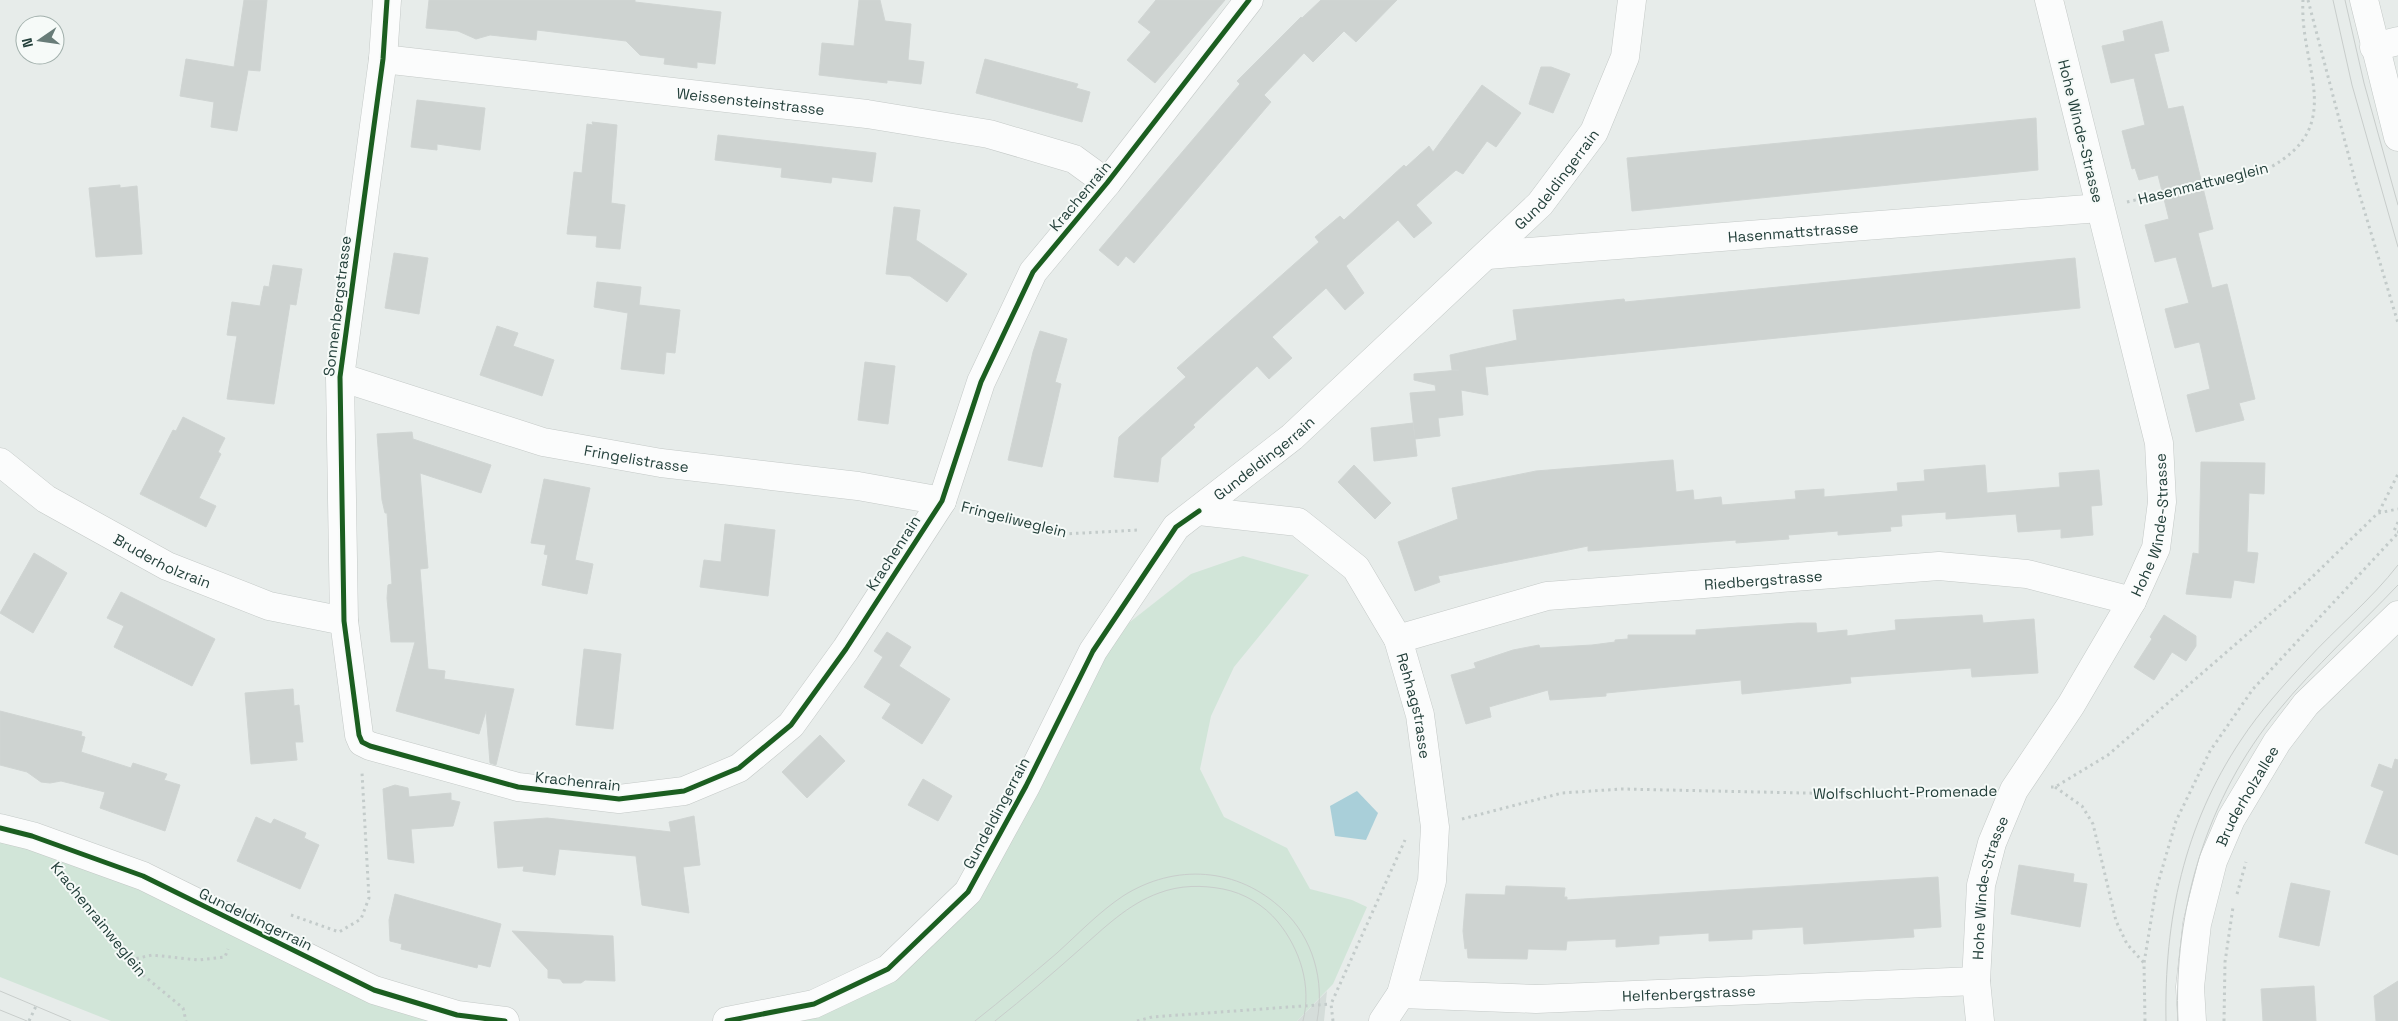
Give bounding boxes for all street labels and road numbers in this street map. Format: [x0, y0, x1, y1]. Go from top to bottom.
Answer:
street label: Hohe Winde-Strasse [2054, 57, 2108, 205]
street label: Weissensteinstrasse [676, 83, 826, 119]
street label: Gundeldingerrain [1510, 125, 1603, 233]
street label: Krachenrain [1045, 157, 1115, 235]
street label: Hasenmattweglein [2136, 158, 2270, 208]
street label: Hasenmattstrasse [1727, 217, 1859, 246]
street label: Sonnenbergstrasse [319, 234, 355, 378]
street label: Gundeldingerrain [1209, 412, 1318, 504]
street label: Fringelistrasse [583, 440, 690, 476]
street label: Hohe Winde-Strasse [2126, 452, 2172, 599]
street label: Fringeliweglein [959, 497, 1069, 541]
street label: Krachenrain [862, 512, 924, 594]
street label: Bruderholzrain [111, 529, 214, 592]
street label: Riedbergstrasse [1703, 565, 1823, 593]
street label: Rehhagstrasse [1393, 651, 1435, 760]
street label: Bruderholzallee [2211, 742, 2282, 849]
street label: Gundeldingerrain [958, 754, 1034, 872]
street label: Krachenrain [534, 767, 622, 795]
street label: Wolfschlucht-Promenade [1813, 781, 1997, 803]
street label: Hohe Winde-Strasse [1968, 813, 2012, 960]
street label: Krachenrainweglein [47, 858, 151, 980]
street label: Gundeldingerrain [196, 883, 316, 955]
street label: Helfenbergstrasse [1622, 981, 1756, 1005]

